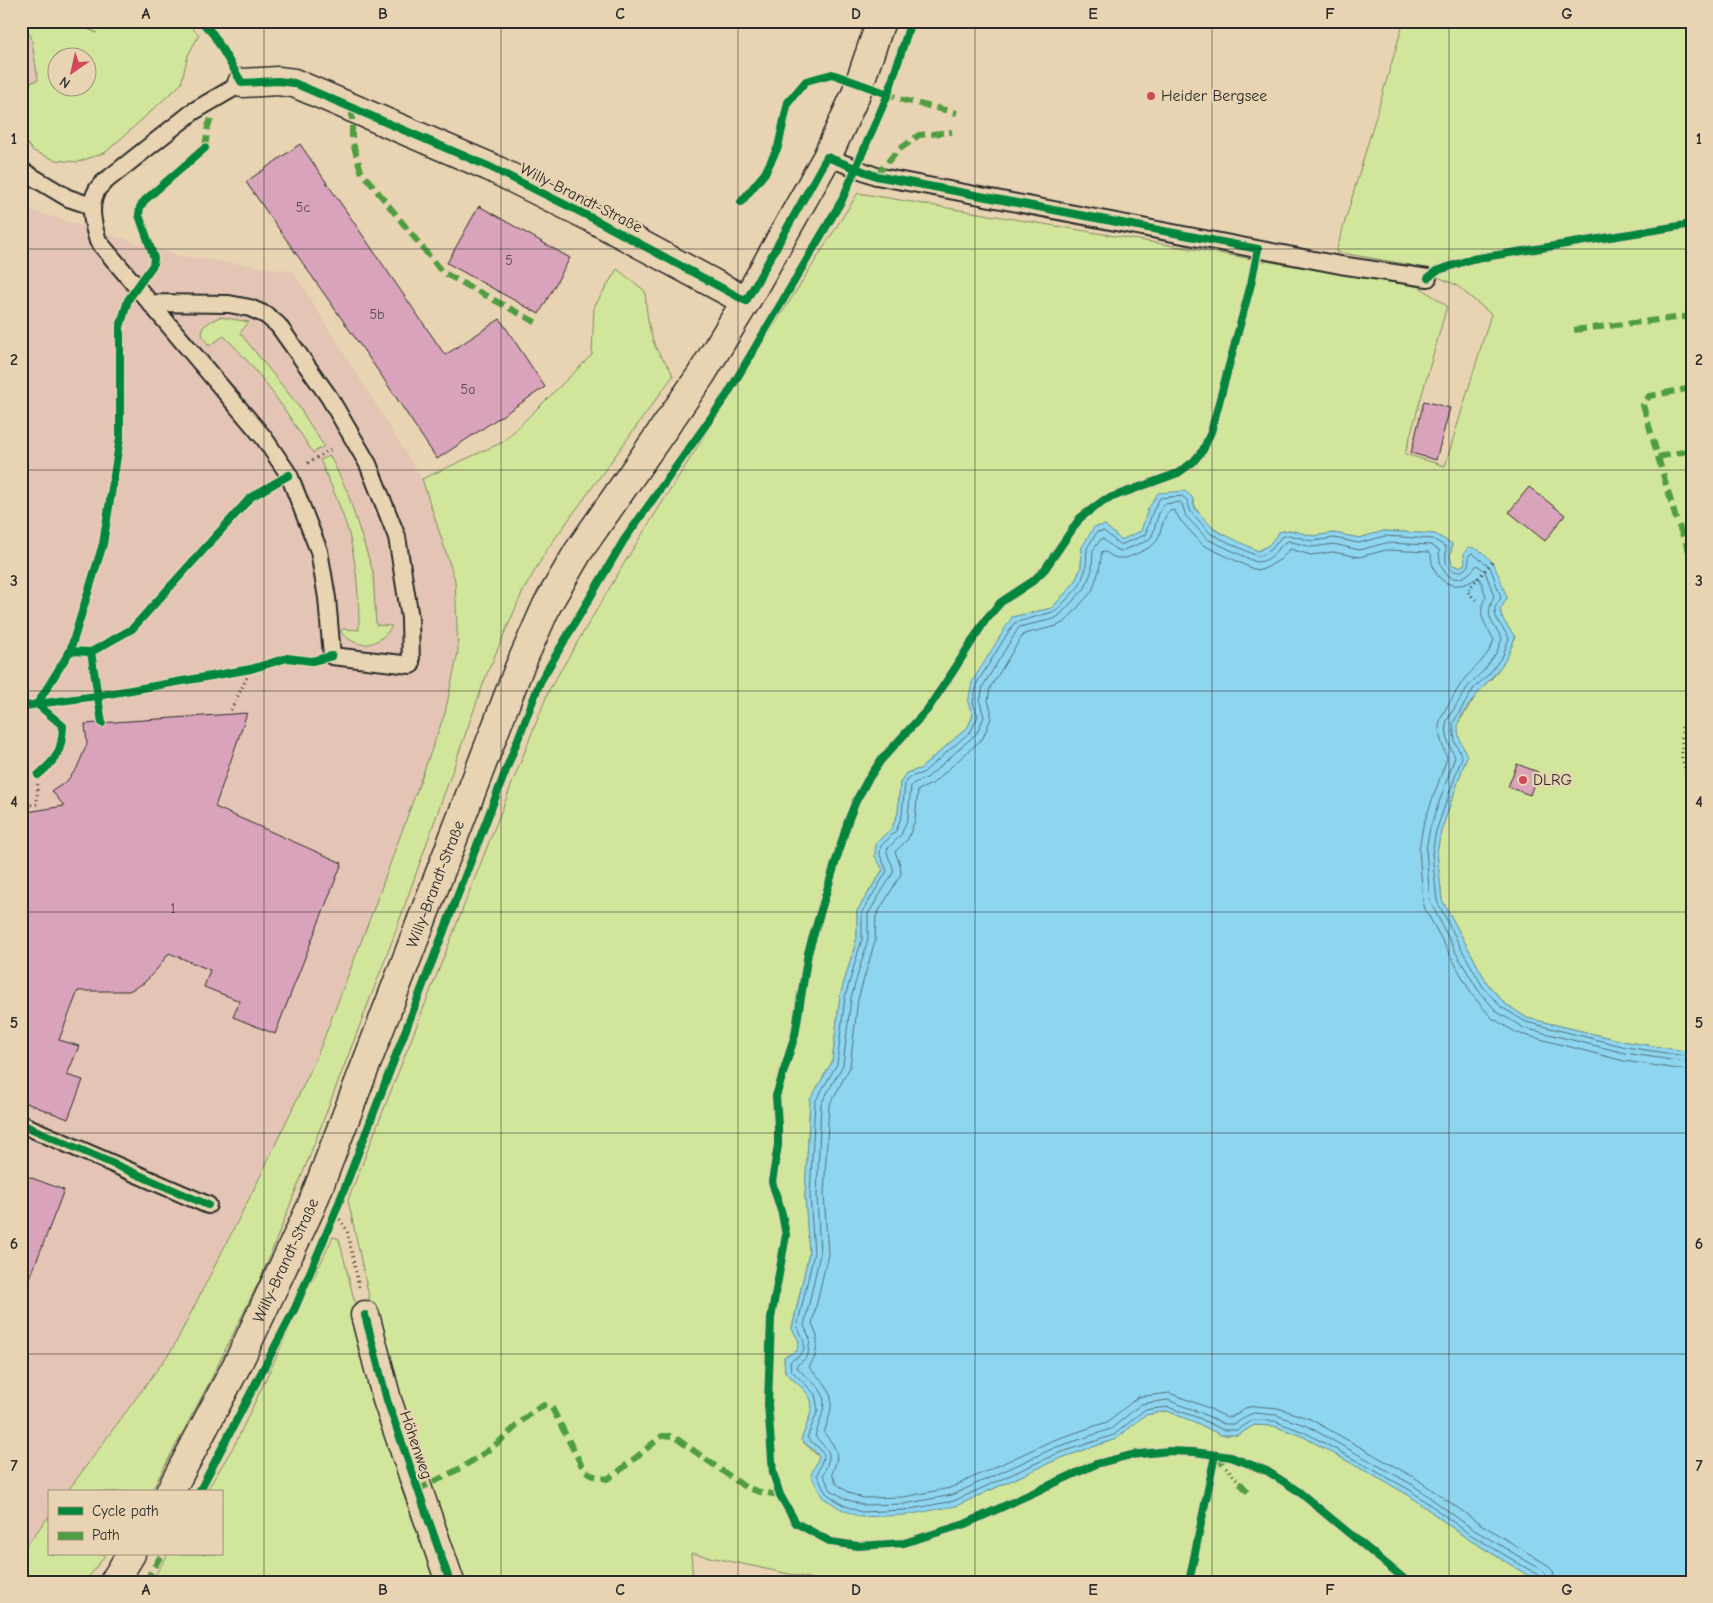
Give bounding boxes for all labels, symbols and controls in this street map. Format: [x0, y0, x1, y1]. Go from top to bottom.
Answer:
text: A [142, 5, 151, 23]
text: B [378, 5, 388, 23]
text: C [615, 5, 625, 23]
text: D [851, 5, 861, 23]
text: E [1088, 5, 1098, 23]
text: F [1325, 5, 1335, 23]
text: G [1561, 5, 1573, 23]
north arrow [48, 48, 98, 98]
text: N [56, 73, 74, 92]
place label: Heider Bergsee [1161, 87, 1267, 105]
marker: Heider Bergsee [1145, 90, 1157, 102]
text: 1 [11, 130, 17, 148]
text: 1 [1696, 130, 1702, 148]
street label: Willy-Brandt-Straße [517, 159, 645, 237]
house number: 5c [296, 199, 310, 216]
house number: 5 [505, 252, 513, 269]
house number: 5b [369, 306, 385, 323]
text: 2 [10, 351, 18, 369]
text: 2 [1695, 351, 1703, 369]
house number: 5a [461, 381, 475, 398]
text: 3 [10, 572, 18, 590]
text: 3 [1695, 572, 1703, 590]
place label: DLRG [1533, 771, 1572, 789]
marker: DLRG [1517, 774, 1529, 786]
text: 4 [10, 793, 18, 811]
text: 4 [1695, 793, 1703, 811]
street label: Willy-Brandt-Straße [403, 818, 468, 950]
house number: 1 [170, 900, 176, 917]
text: 5 [10, 1014, 18, 1032]
text: 5 [1695, 1014, 1703, 1032]
street label: Willy-Brandt-Straße [249, 1196, 322, 1325]
text: 6 [10, 1235, 18, 1253]
text: 6 [1695, 1235, 1703, 1253]
street label: Höhenweg [396, 1408, 436, 1482]
text: 7 [10, 1457, 18, 1475]
text: 7 [1695, 1457, 1703, 1475]
legend [48, 1490, 222, 1556]
text: Cycle path [92, 1502, 159, 1520]
text: Path [92, 1526, 120, 1544]
text: A [142, 1581, 151, 1599]
text: B [378, 1581, 388, 1599]
text: C [615, 1581, 625, 1599]
text: D [851, 1581, 861, 1599]
text: E [1088, 1581, 1098, 1599]
text: F [1325, 1581, 1335, 1599]
text: G [1561, 1581, 1573, 1599]

